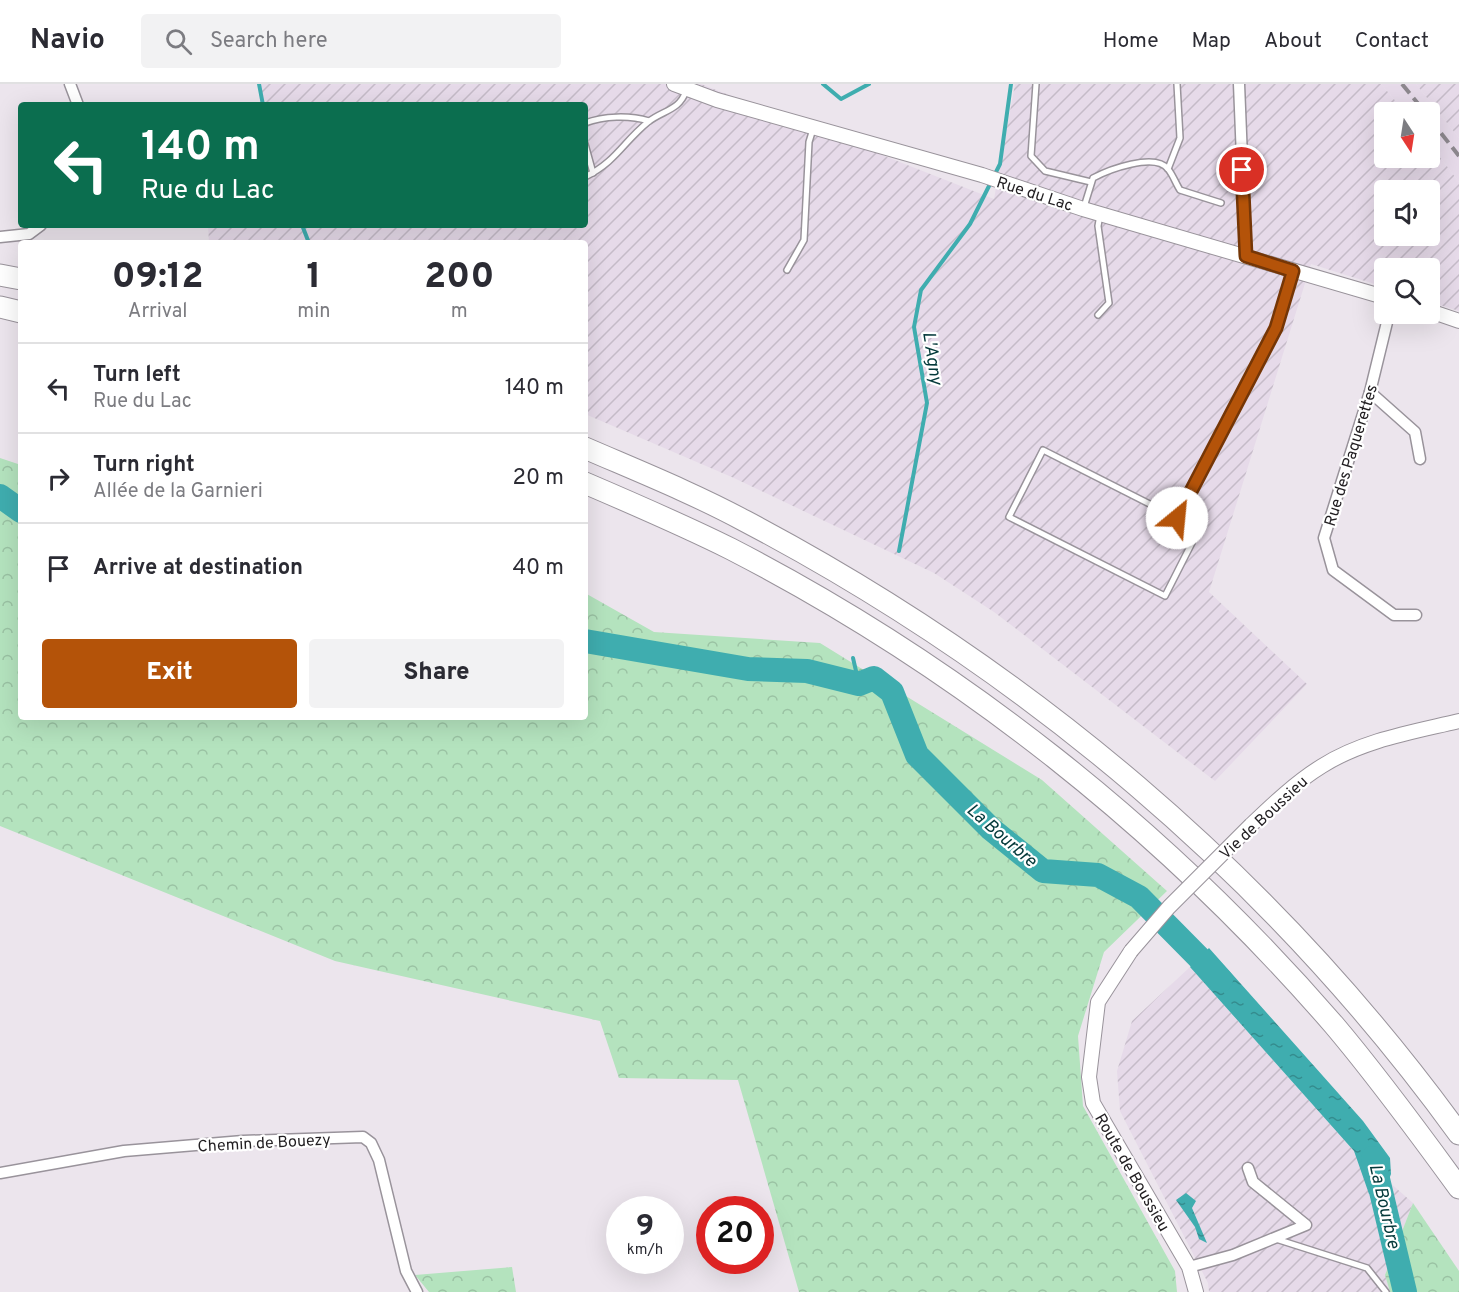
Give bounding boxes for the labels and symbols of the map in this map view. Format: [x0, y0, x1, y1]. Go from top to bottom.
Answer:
north arrow [1374, 102, 1440, 168]
pin [1216, 144, 1267, 195]
street label: Rue du Lac [994, 173, 1075, 217]
water label: L'Agny [916, 330, 947, 388]
street label: Rue des Paquerettes [1321, 382, 1383, 529]
position arrow [1145, 486, 1209, 550]
street label: Vie de Boussieu [1216, 772, 1313, 864]
water label: La Bourbre [961, 799, 1041, 873]
street label: Route de Boussieu [1089, 1110, 1173, 1236]
street label: Chemin de Bouezy [197, 1131, 331, 1157]
water label: La Bourbre [1363, 1162, 1405, 1251]
speed limit sign: 20 [696, 1196, 774, 1274]

